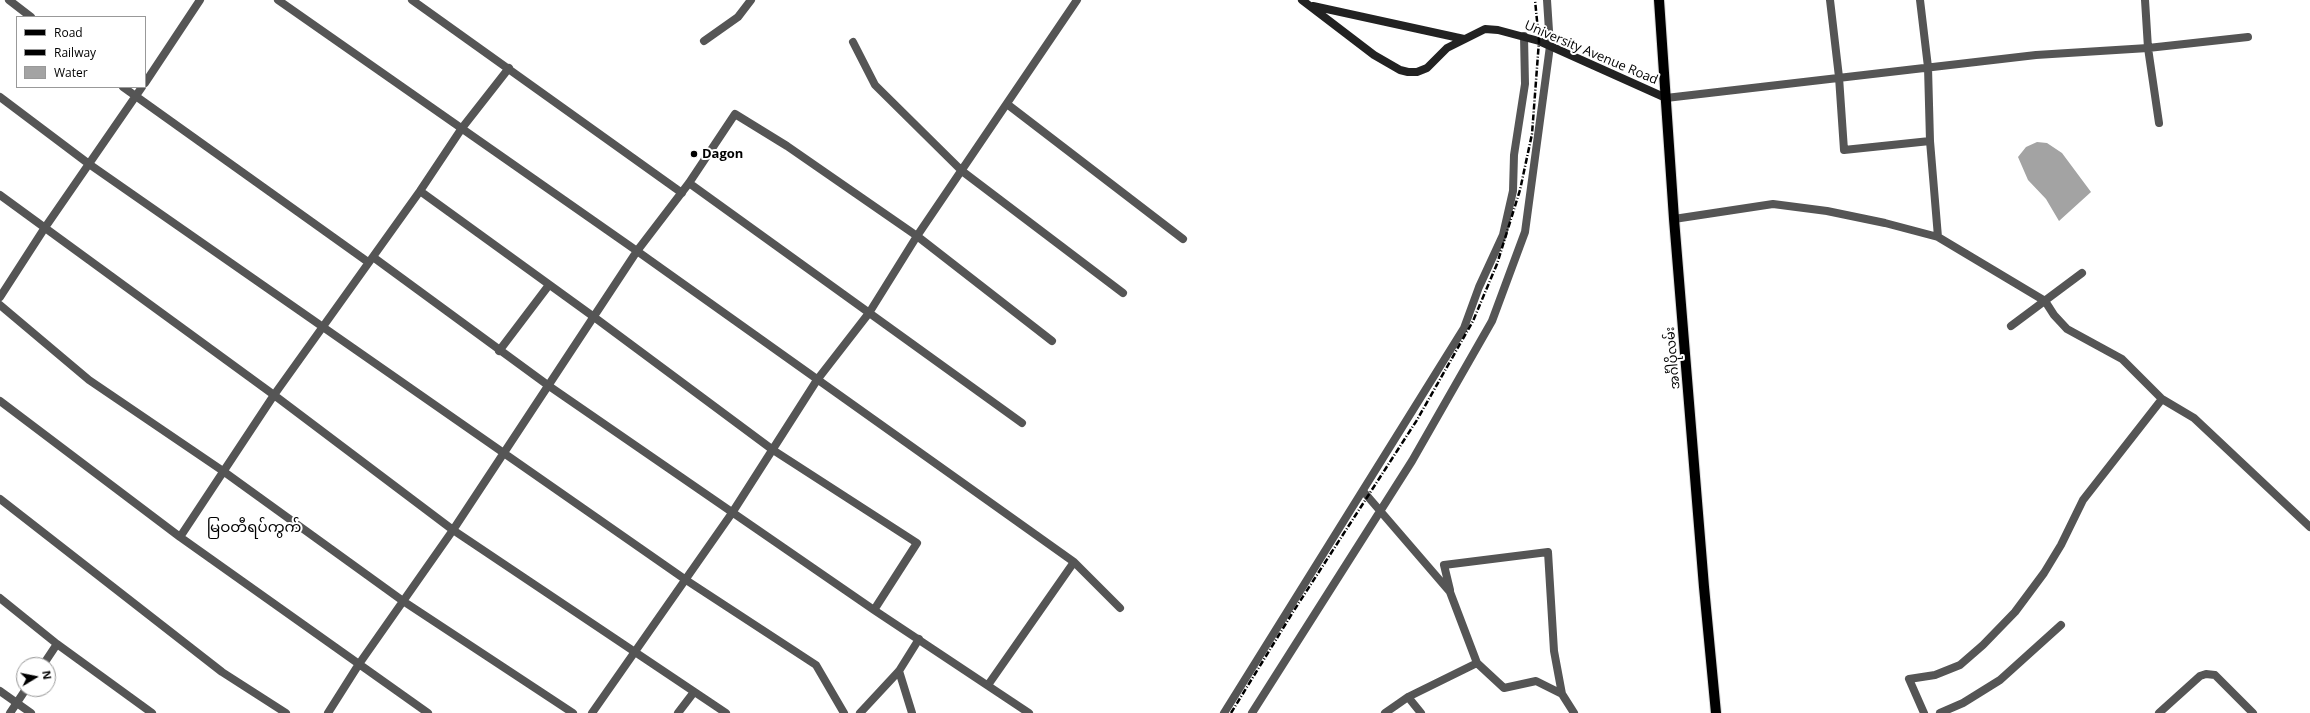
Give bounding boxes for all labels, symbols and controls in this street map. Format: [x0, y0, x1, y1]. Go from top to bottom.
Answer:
legend [16, 16, 146, 88]
street label: University Avenue Road [1522, 18, 1660, 88]
text: Road [54, 24, 83, 41]
text: Railway [54, 44, 96, 61]
text: Water [54, 64, 88, 81]
place label: Dagon [702, 146, 743, 162]
marker: Dagon [689, 149, 699, 159]
street label: အင်္ဂါပိုလမ်း [1662, 326, 1684, 390]
district label: မြဝတီရပ်ကွက် [207, 519, 301, 537]
north arrow [16, 657, 56, 697]
text: N [39, 669, 55, 681]

